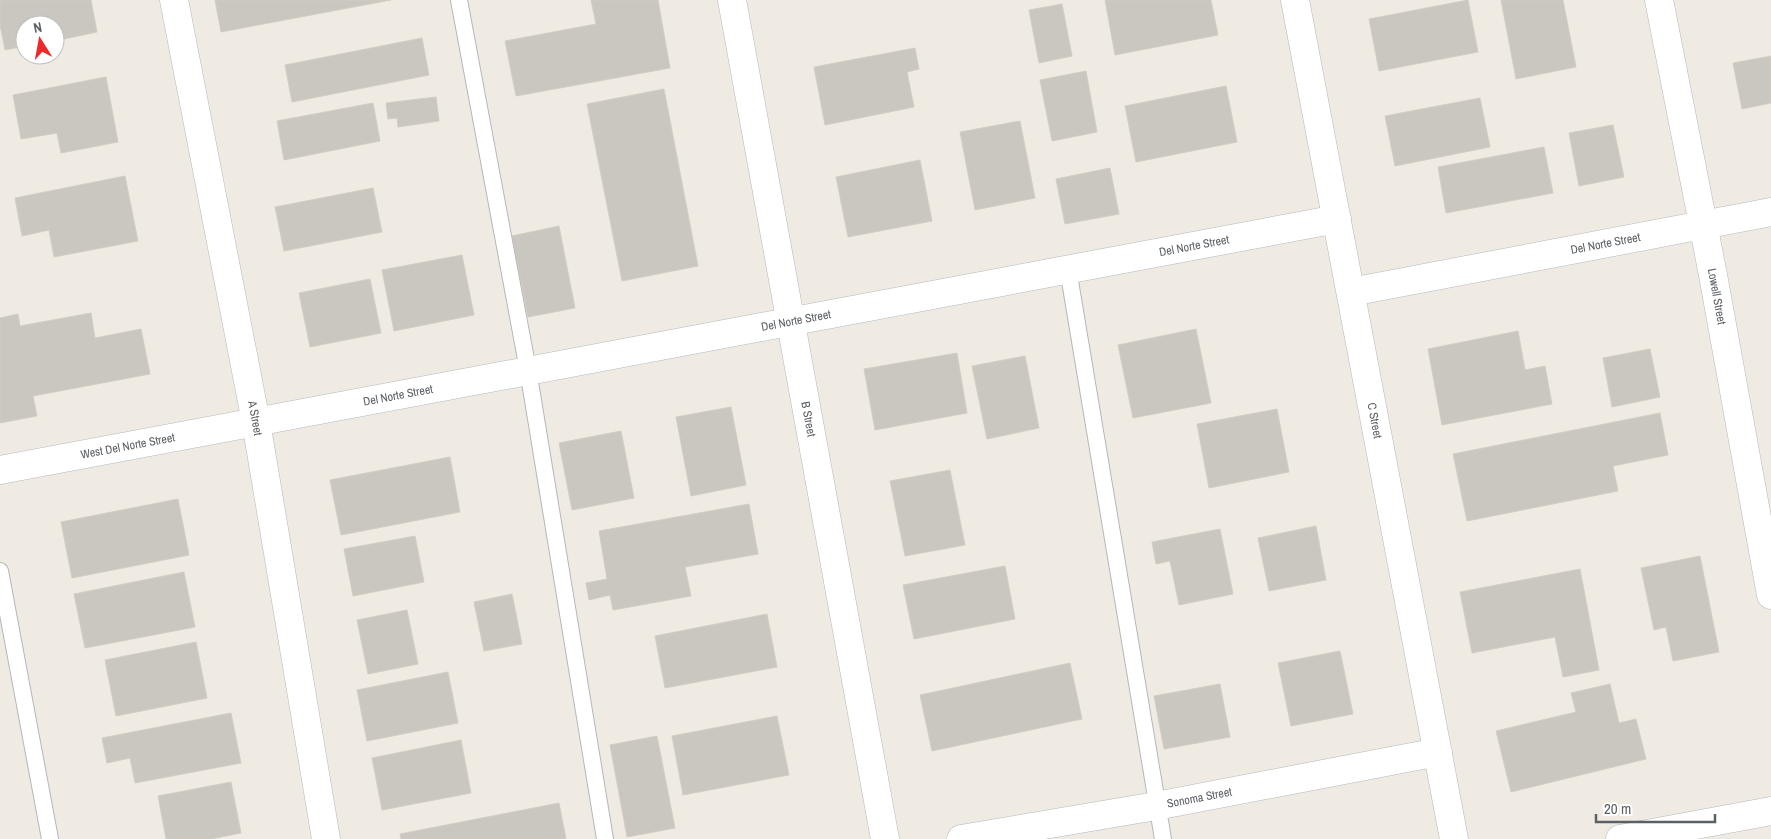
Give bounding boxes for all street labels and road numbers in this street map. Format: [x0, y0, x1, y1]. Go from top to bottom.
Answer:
street label: Del Norte Street [1569, 229, 1642, 258]
street label: Del Norte Street [1158, 231, 1231, 260]
street label: Lowell Street [1704, 267, 1730, 326]
street label: Del Norte Street [760, 306, 833, 335]
street label: Del Norte Street [362, 381, 435, 410]
street label: A Street [244, 398, 266, 437]
street label: B Street [797, 400, 820, 438]
street label: C Street [1363, 401, 1386, 440]
street label: West Del Norte Street [79, 429, 177, 463]
street label: Sonoma Street [1166, 784, 1233, 812]

